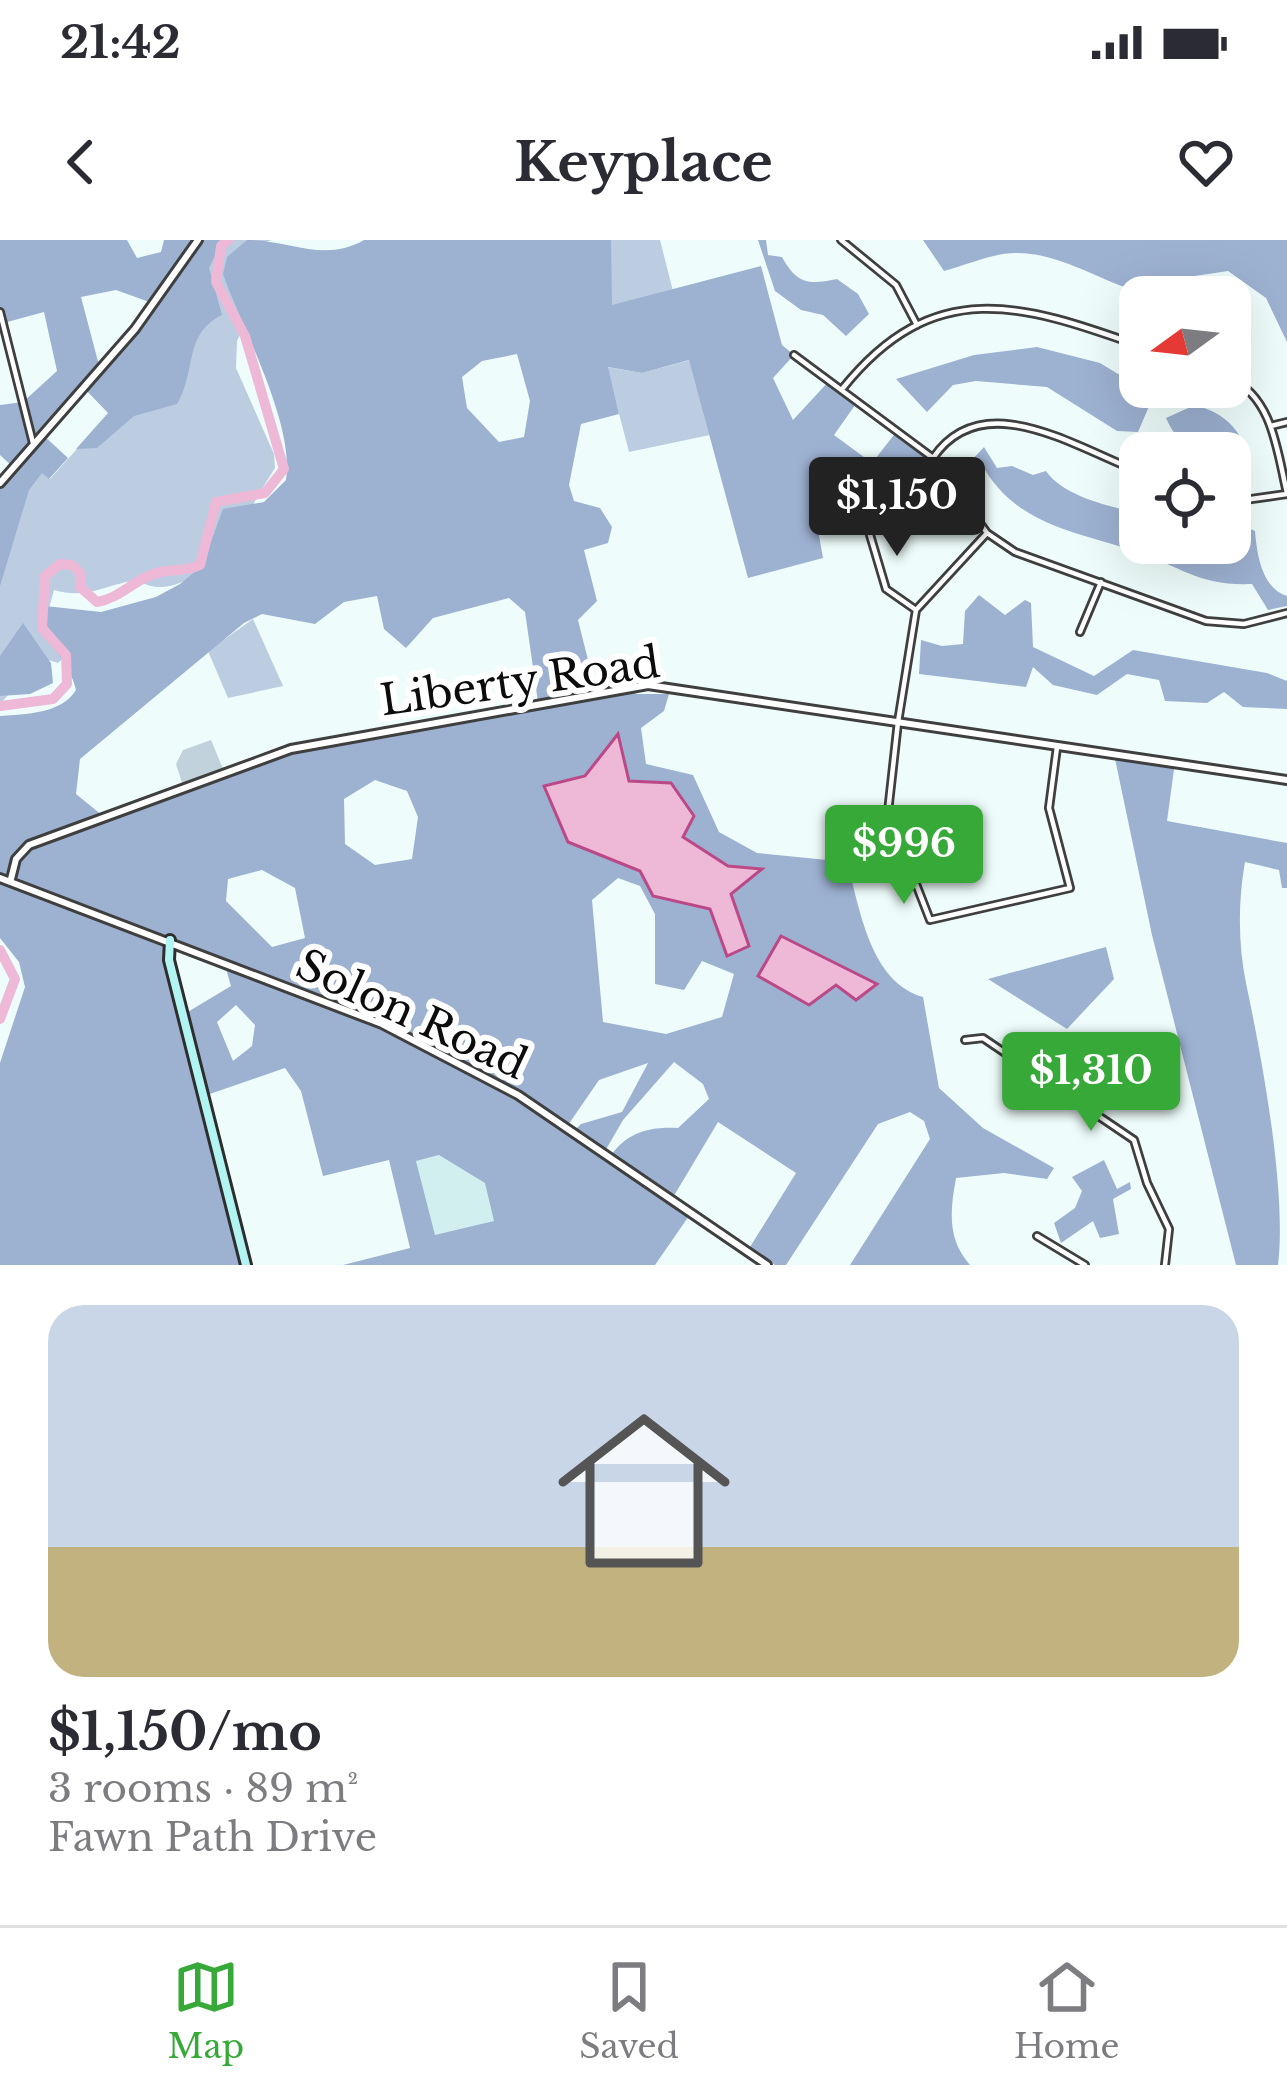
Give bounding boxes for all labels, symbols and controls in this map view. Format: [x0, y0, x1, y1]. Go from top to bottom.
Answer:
text: 21:42 [60, 14, 181, 70]
icon: back [48, 129, 114, 195]
text: Keyplace [514, 129, 773, 196]
icon: heart [1173, 129, 1239, 195]
north arrow [1119, 276, 1251, 408]
map controls [1119, 276, 1251, 564]
button: locate [1119, 432, 1251, 564]
pin: $1,150 [799, 457, 995, 559]
text: $1,150 [836, 471, 958, 520]
street label: Liberty Road [377, 636, 663, 726]
pin: $996 [833, 805, 975, 907]
text: $996 [852, 819, 956, 868]
street label: Solon Road [288, 938, 536, 1090]
pin: $1,310 [993, 1032, 1189, 1134]
text: $1,310 [1029, 1046, 1153, 1095]
icon: home [536, 1383, 752, 1599]
text: $1,150/mo [48, 1701, 322, 1764]
text: 3 rooms · 89 m² [48, 1764, 358, 1813]
text: Fawn Path Drive [48, 1813, 377, 1862]
tab: Map [168, 1954, 244, 2067]
tab: Saved [579, 1954, 679, 2067]
tab: Home [1014, 1954, 1119, 2067]

